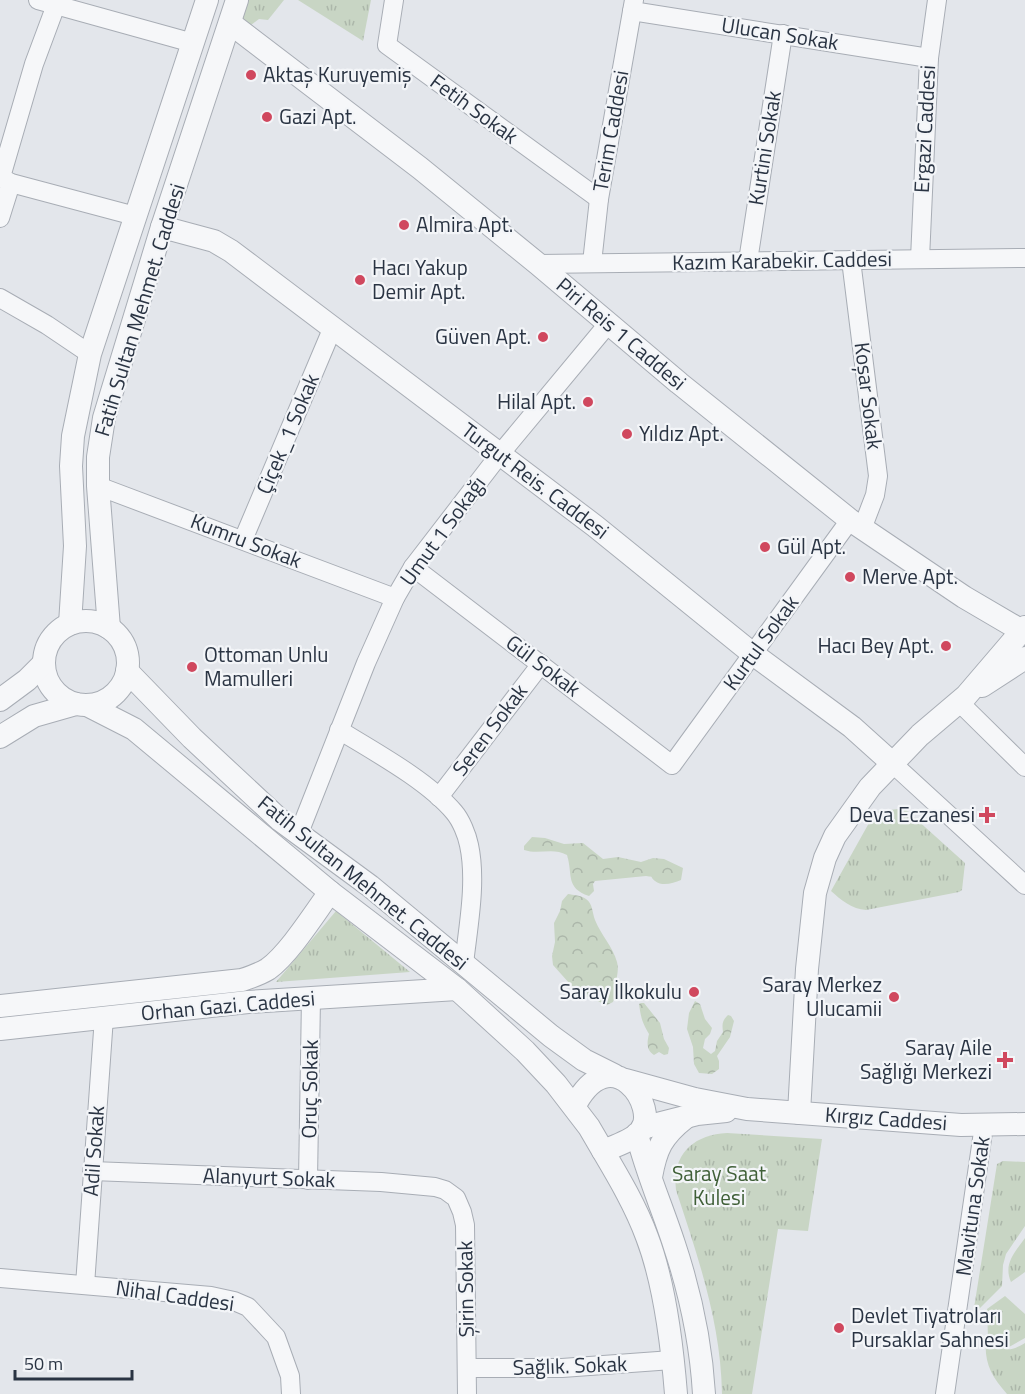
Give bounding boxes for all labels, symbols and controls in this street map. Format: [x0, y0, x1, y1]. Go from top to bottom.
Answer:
street label: Ulucan Sokak [719, 8, 841, 58]
place label: Aktaş Kuruyemiş [263, 58, 412, 90]
street label: Ergazi Caddesi [905, 64, 943, 194]
street label: Fetih Sokak [424, 65, 525, 151]
marker: Aktaş Kuruyemiş [244, 68, 258, 82]
street label: Terim Caddesi [584, 68, 636, 194]
street label: Kurtini Sokak [739, 88, 789, 207]
place label: Gazi Apt. [279, 100, 357, 132]
marker: Gazi Apt. [260, 110, 274, 124]
street label: Fatih Sultan Mehmet. Caddesi [85, 179, 193, 440]
place label: Almira Apt. [416, 208, 513, 240]
marker: Almira Apt. [397, 218, 411, 232]
street label: Kazım Karabekir. Caddesi [672, 242, 892, 278]
place label: Hacı Yakup Demir Apt. [372, 251, 468, 307]
street label: Piri Reis 1 Caddesi [550, 269, 694, 397]
marker: Hacı Yakup Demir Apt. [353, 273, 367, 287]
place label: Güven Apt. [435, 320, 531, 352]
marker: Güven Apt. [536, 330, 550, 344]
street label: Koşar Sokak [847, 340, 891, 451]
street label: Çiçek_1 Sokak [247, 368, 327, 499]
place label: Hilal Apt. [497, 385, 576, 417]
marker: Hilal Apt. [581, 395, 595, 409]
street label: Turgut Reis. Caddesi [455, 414, 616, 546]
place label: Yıldız Apt. [639, 417, 724, 449]
marker: Yıldız Apt. [620, 427, 634, 441]
street label: Umut 1 Sokağı [391, 469, 493, 592]
street label: Kumru Sokak [186, 504, 306, 576]
place label: Gül Apt. [777, 530, 846, 562]
marker: Gül Apt. [758, 540, 772, 554]
place label: Merve Apt. [862, 560, 958, 592]
marker: Merve Apt. [843, 570, 857, 584]
street label: Kurtul Sokak [715, 588, 806, 697]
street label: Gül Sokak [499, 626, 588, 704]
place label: Hacı Bey Apt. [817, 629, 934, 661]
place label: Ottoman Unlu Mamulleri [204, 638, 328, 694]
marker: Hacı Bey Apt. [939, 639, 953, 653]
marker: Ottoman Unlu Mamulleri [185, 660, 199, 674]
street label: Seren Sokak [444, 676, 535, 782]
street label: Fatih Sultan Mehmet. Caddesi [251, 787, 476, 977]
place label: Deva Eczanesi [849, 798, 975, 830]
marker: Deva Eczanesi [980, 808, 994, 822]
place label: Saray Merkez Ulucamii [762, 968, 882, 1024]
place label: Saray İlkokulu [560, 975, 682, 1007]
street label: Orhan Gazi. Caddesi [139, 981, 316, 1029]
marker: Saray İlkokulu [687, 985, 701, 999]
marker: Saray Merkez Ulucamii [887, 990, 901, 1004]
place label: Saray Aile Sağlığı Merkezi [860, 1031, 992, 1087]
street label: Oruç Sokak [292, 1039, 326, 1139]
marker: Saray Aile Sağlığı Merkezi [996, 1051, 1014, 1069]
street label: Kırgız Caddesi [824, 1098, 948, 1138]
street label: Adil Sokak [74, 1105, 112, 1197]
street label: Mavituna Sokak [946, 1134, 998, 1278]
park label: Saray Saat Kulesi [672, 1157, 767, 1213]
street label: Alanyurt Sokak [202, 1159, 336, 1195]
street label: Şirin Sokak [448, 1240, 482, 1338]
street label: Nihal Caddesi [114, 1271, 236, 1319]
place label: Devlet Tiyatroları Pursaklar Sahnesi [851, 1299, 1009, 1355]
marker: Devlet Tiyatroları Pursaklar Sahnesi [832, 1321, 846, 1335]
scale bar [15, 1343, 132, 1381]
street label: Sağlık. Sokak [512, 1347, 628, 1383]
text: 50 m [24, 1350, 63, 1377]

